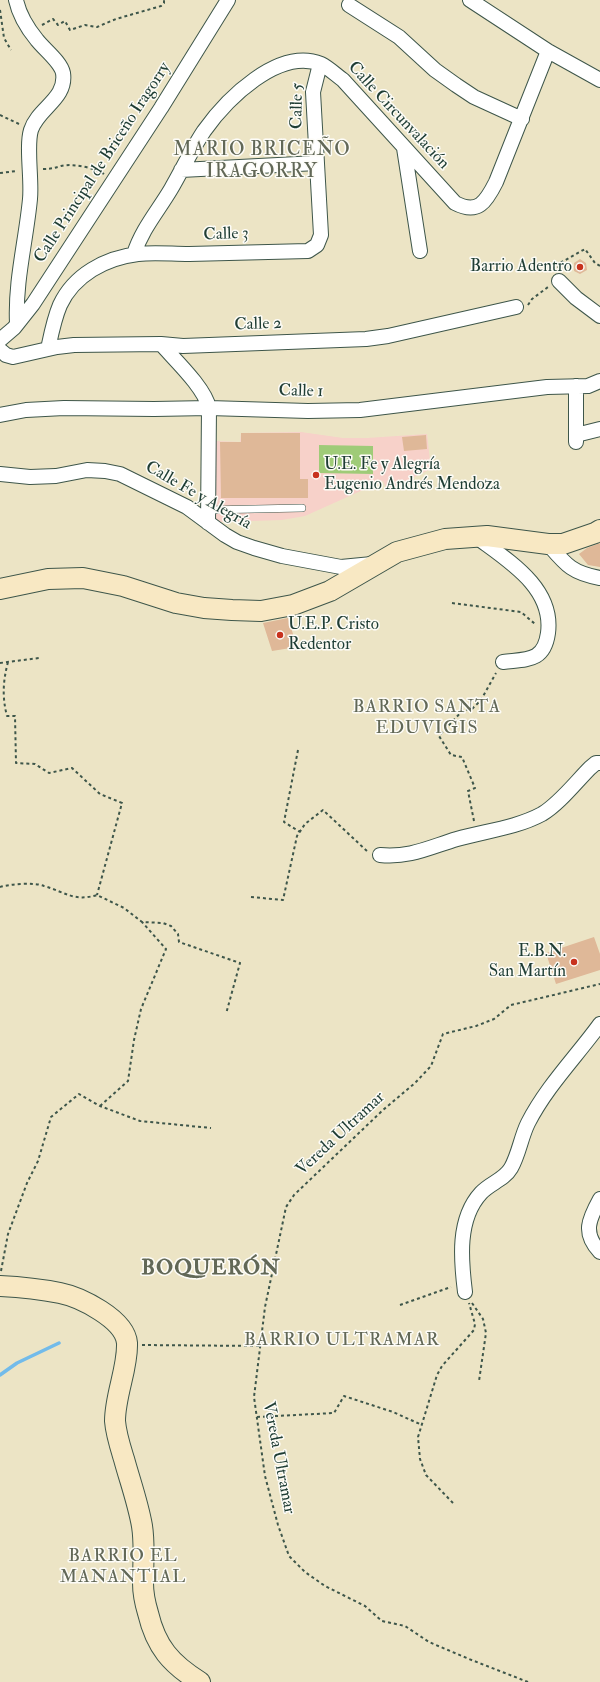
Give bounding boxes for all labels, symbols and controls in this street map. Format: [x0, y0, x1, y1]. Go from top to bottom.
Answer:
street label: Calle Circunvalación [343, 58, 453, 174]
street label: Calle Principal de Briceño Iragorry [30, 59, 176, 267]
street label: Calle 5 [287, 83, 309, 129]
district label: MARIO BRICEÑO IRAGORRY [173, 140, 351, 184]
street label: Calle 3 [203, 224, 249, 246]
place label: Barrio Adentro [470, 257, 572, 277]
marker: Barrio Adentro [575, 262, 585, 272]
street label: Calle 2 [234, 314, 282, 336]
street label: Calle 1 [278, 381, 324, 403]
place label: U.E. Fe y Alegría Eugenio Andrés Mendoza [324, 455, 500, 495]
street label: Calle Fe y Alegría [141, 457, 255, 535]
marker: U.E. Fe y Alegría Eugenio Andrés Mendoza [311, 470, 321, 480]
place label: U.E.P. Cristo Redentor [288, 615, 379, 655]
marker: U.E.P. Cristo Redentor [275, 630, 285, 640]
district label: BARRIO SANTA EDUVIGIS [353, 697, 501, 740]
place label: E.B.N. San Martín [489, 942, 566, 982]
marker: E.B.N. San Martín [569, 957, 579, 967]
street label: Vereda Ultramar [292, 1088, 390, 1180]
district label: BOQUERÓN [141, 1256, 281, 1282]
district label: BARRIO ULTRAMAR [244, 1330, 440, 1352]
street label: Vereda Ultramar [257, 1400, 299, 1516]
district label: BARRIO EL MANANTIAL [60, 1546, 186, 1588]

